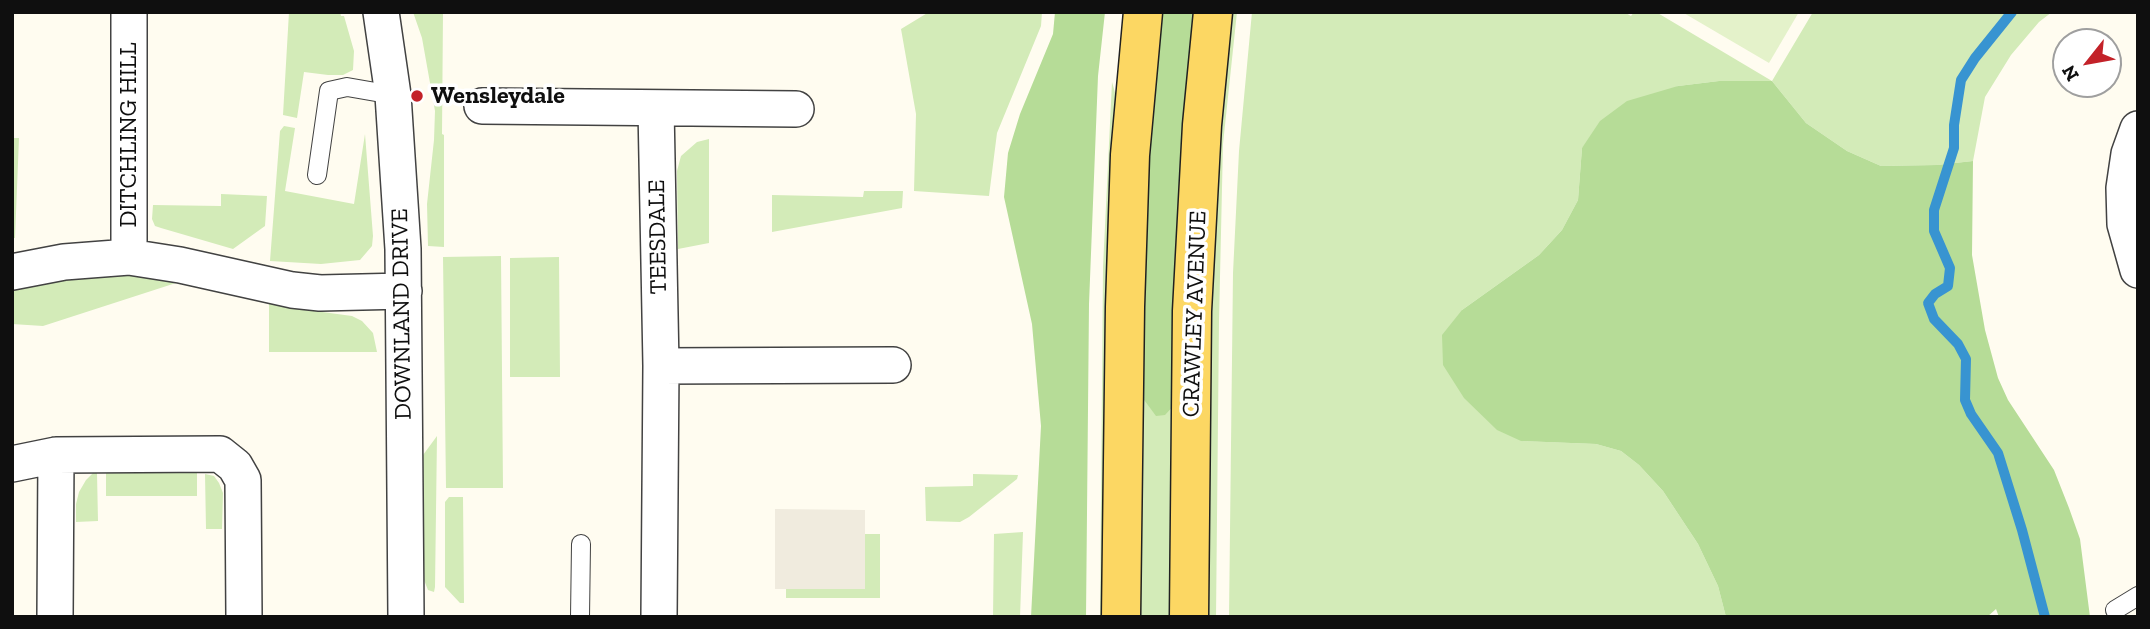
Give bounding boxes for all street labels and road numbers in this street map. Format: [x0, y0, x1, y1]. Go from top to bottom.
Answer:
street label: DITCHLING HILL [115, 42, 143, 228]
street label: TEESDALE [643, 179, 673, 295]
street label: DOWNLAND DRIVE [386, 208, 418, 420]
street label: CRAWLEY AVENUE [1177, 210, 1213, 418]

